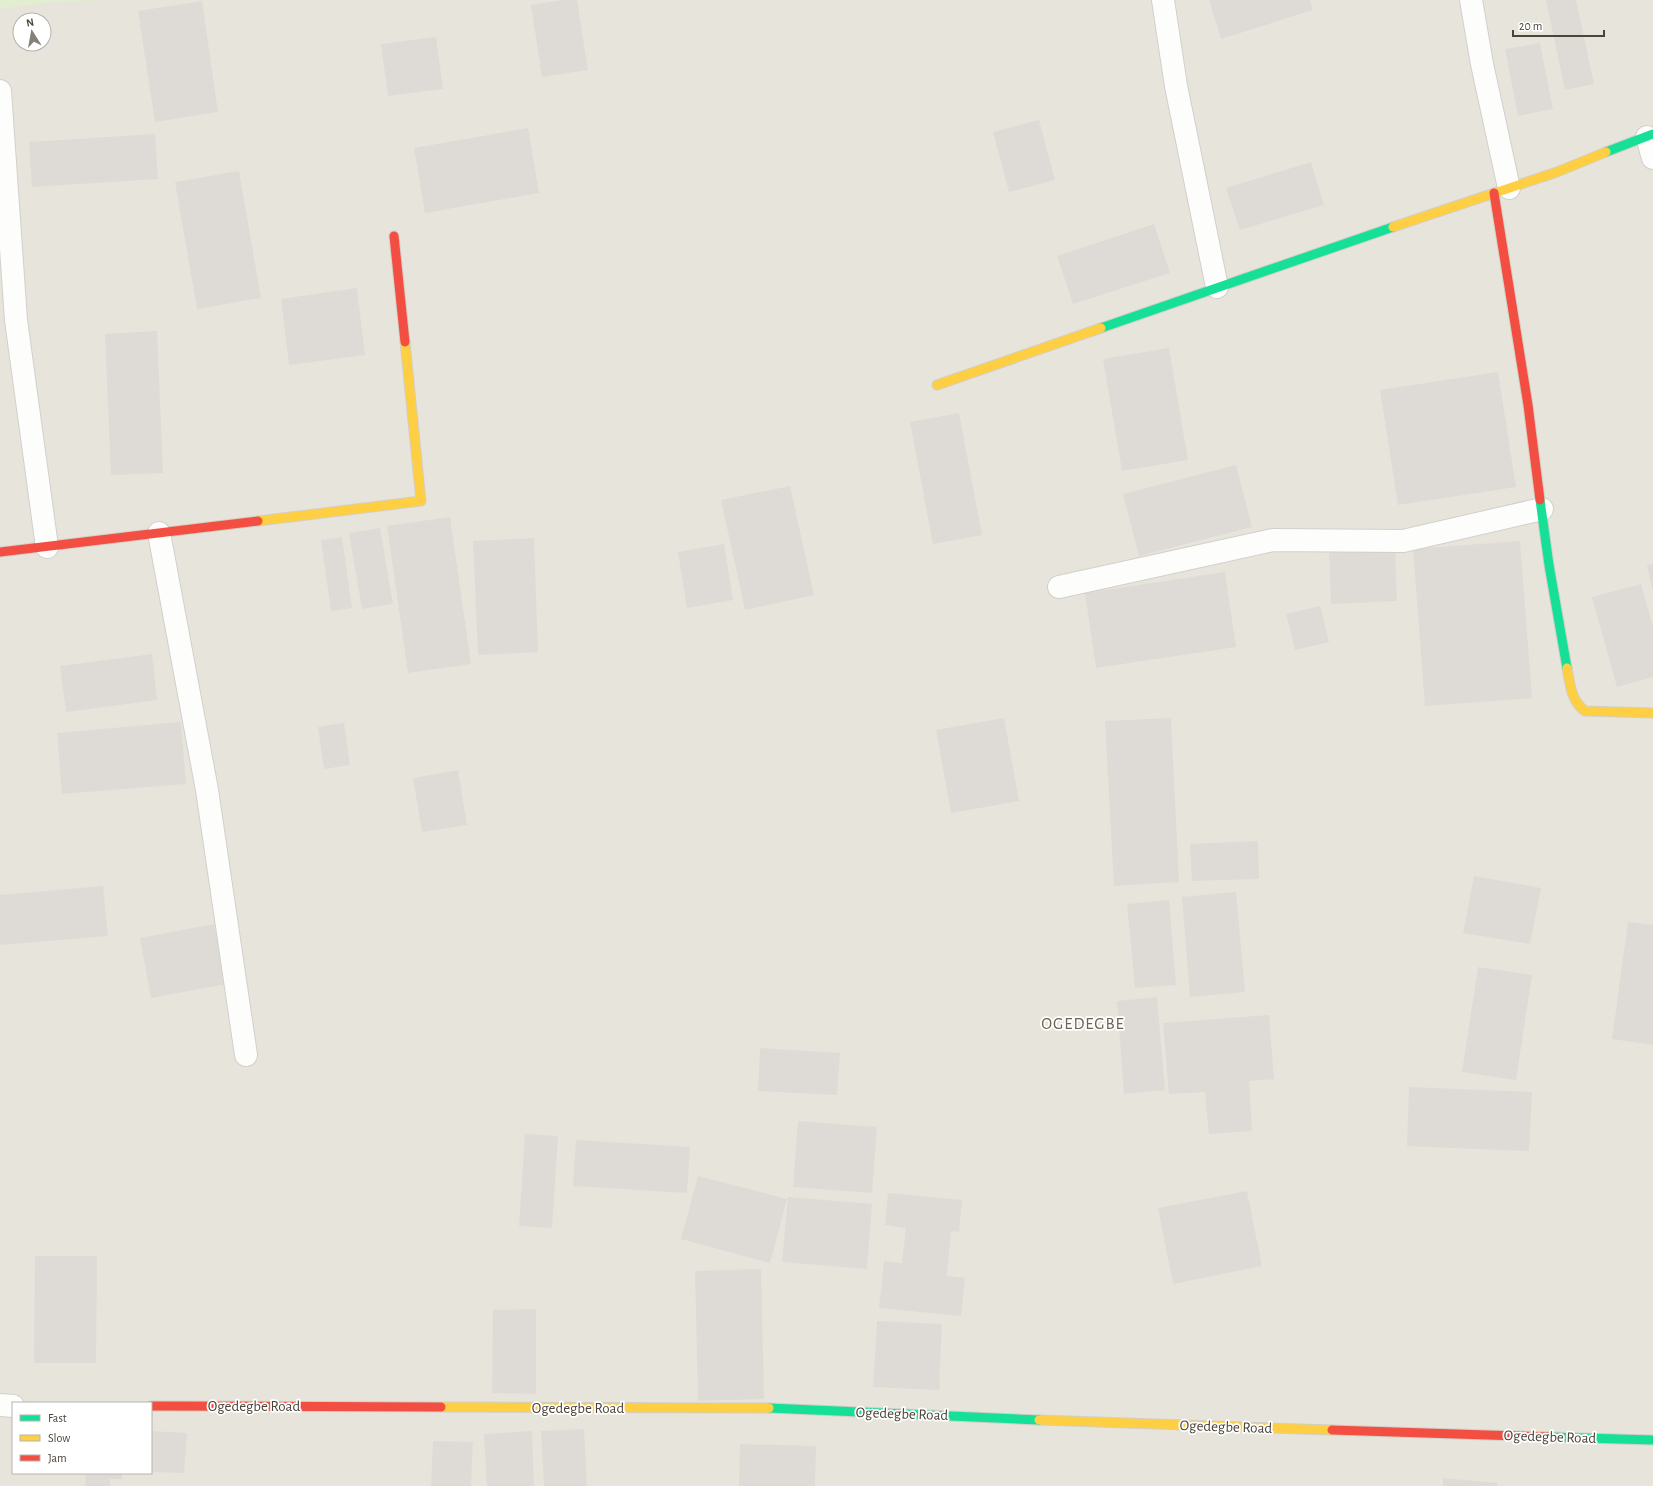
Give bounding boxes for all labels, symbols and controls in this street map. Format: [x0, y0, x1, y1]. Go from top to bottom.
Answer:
north arrow [12, 12, 52, 52]
scale bar [1513, 12, 1604, 38]
text: N [25, 17, 35, 29]
text: 20 m [1519, 20, 1542, 32]
district label: OGEDEGBE [1041, 1015, 1125, 1032]
street label: Ogedegbe Road [208, 1399, 300, 1414]
street label: Ogedegbe Road [532, 1401, 624, 1416]
legend [12, 1402, 152, 1474]
street label: Ogedegbe Road [856, 1405, 949, 1423]
text: Fast [48, 1412, 67, 1424]
street label: Ogedegbe Road [1180, 1418, 1273, 1436]
street label: Ogedegbe Road [1504, 1428, 1597, 1446]
text: Slow [48, 1432, 70, 1444]
text: Jam [48, 1452, 67, 1464]

